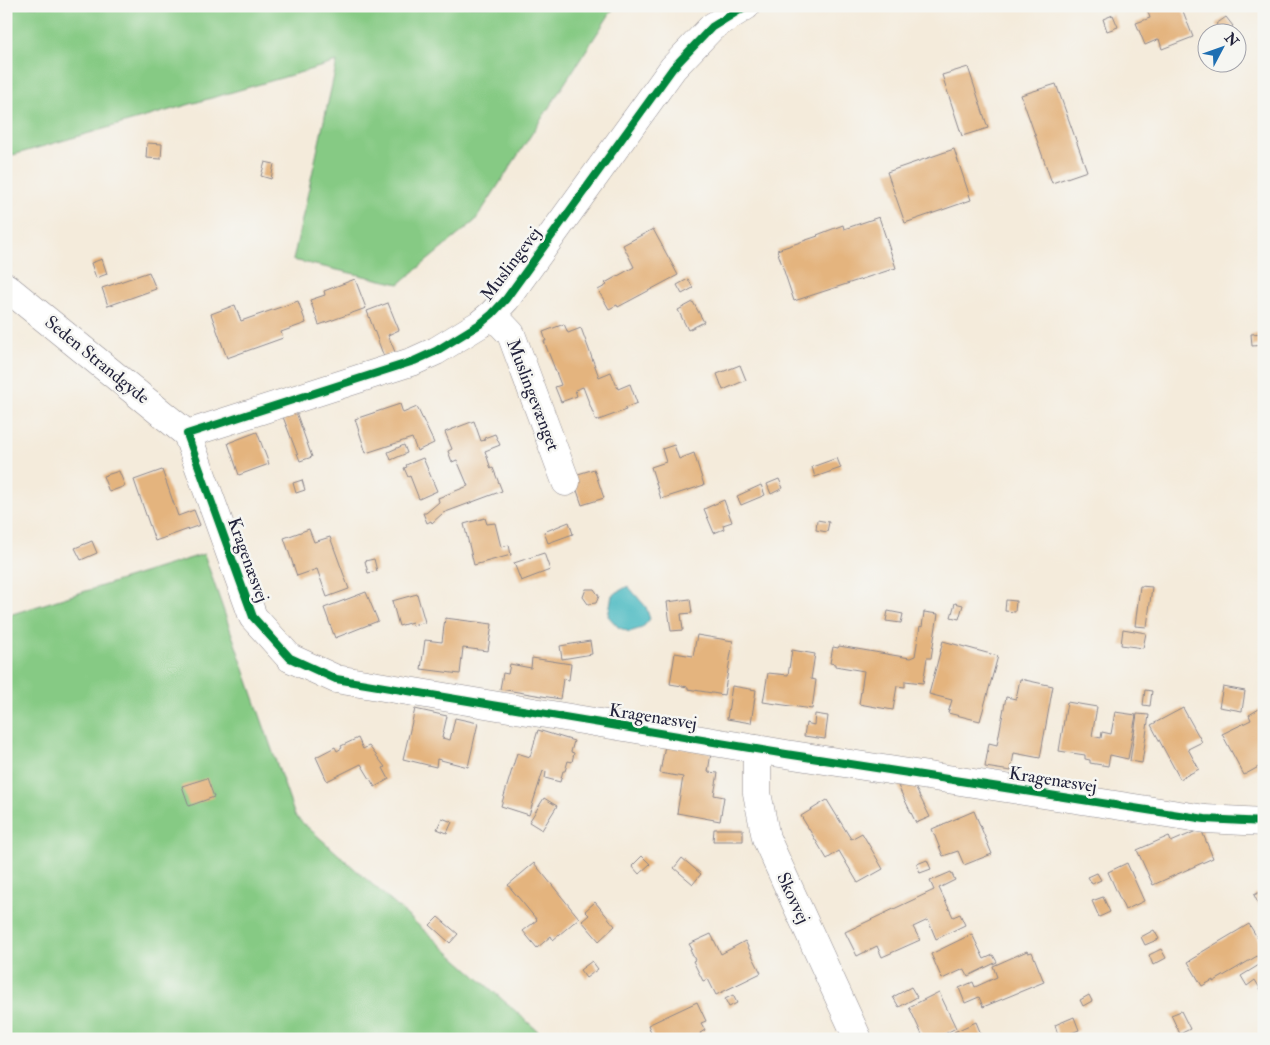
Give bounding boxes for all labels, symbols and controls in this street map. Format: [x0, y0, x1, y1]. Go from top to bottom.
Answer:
north arrow [1198, 22, 1248, 72]
text: N [1220, 29, 1242, 50]
street label: Muslingevej [476, 222, 546, 306]
street label: Seden Strandgyde [40, 311, 154, 410]
street label: Muslingevænget [501, 336, 565, 454]
street label: Kragenæsvej [222, 514, 274, 606]
street label: Kragenæsvej [607, 699, 699, 735]
street label: Kragenæsvej [1007, 762, 1099, 798]
street label: Skovvej [771, 869, 815, 927]

